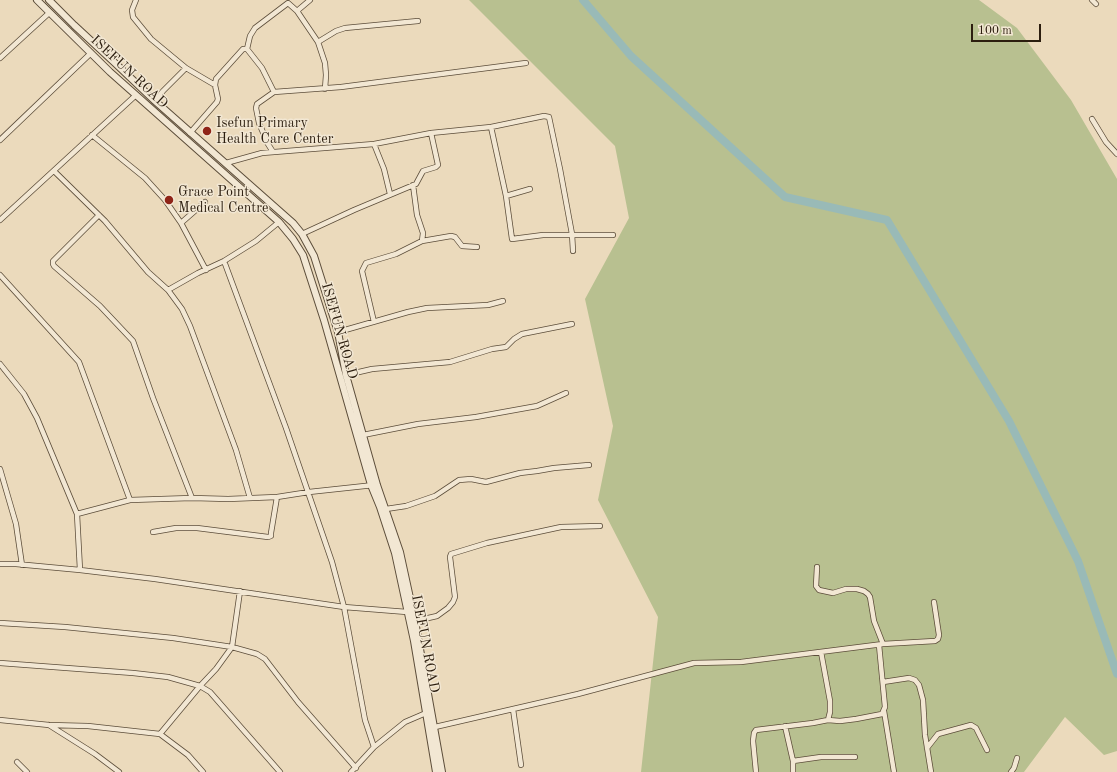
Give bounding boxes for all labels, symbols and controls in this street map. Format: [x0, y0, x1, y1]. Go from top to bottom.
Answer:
scale bar [973, 16, 1043, 42]
text: 100 m [978, 25, 1012, 37]
street label: ISEFUN ROAD [87, 32, 171, 112]
place label: Isefun Primary Health Care Center [216, 115, 333, 148]
marker: Isefun Primary Health Care Center [201, 125, 213, 137]
place label: Grace Point Medical Centre [178, 184, 268, 216]
marker: Grace Point Medical Centre [163, 194, 175, 206]
street label: ISEFUN ROAD [317, 281, 361, 381]
street label: ISEFUN ROAD [407, 594, 443, 694]

